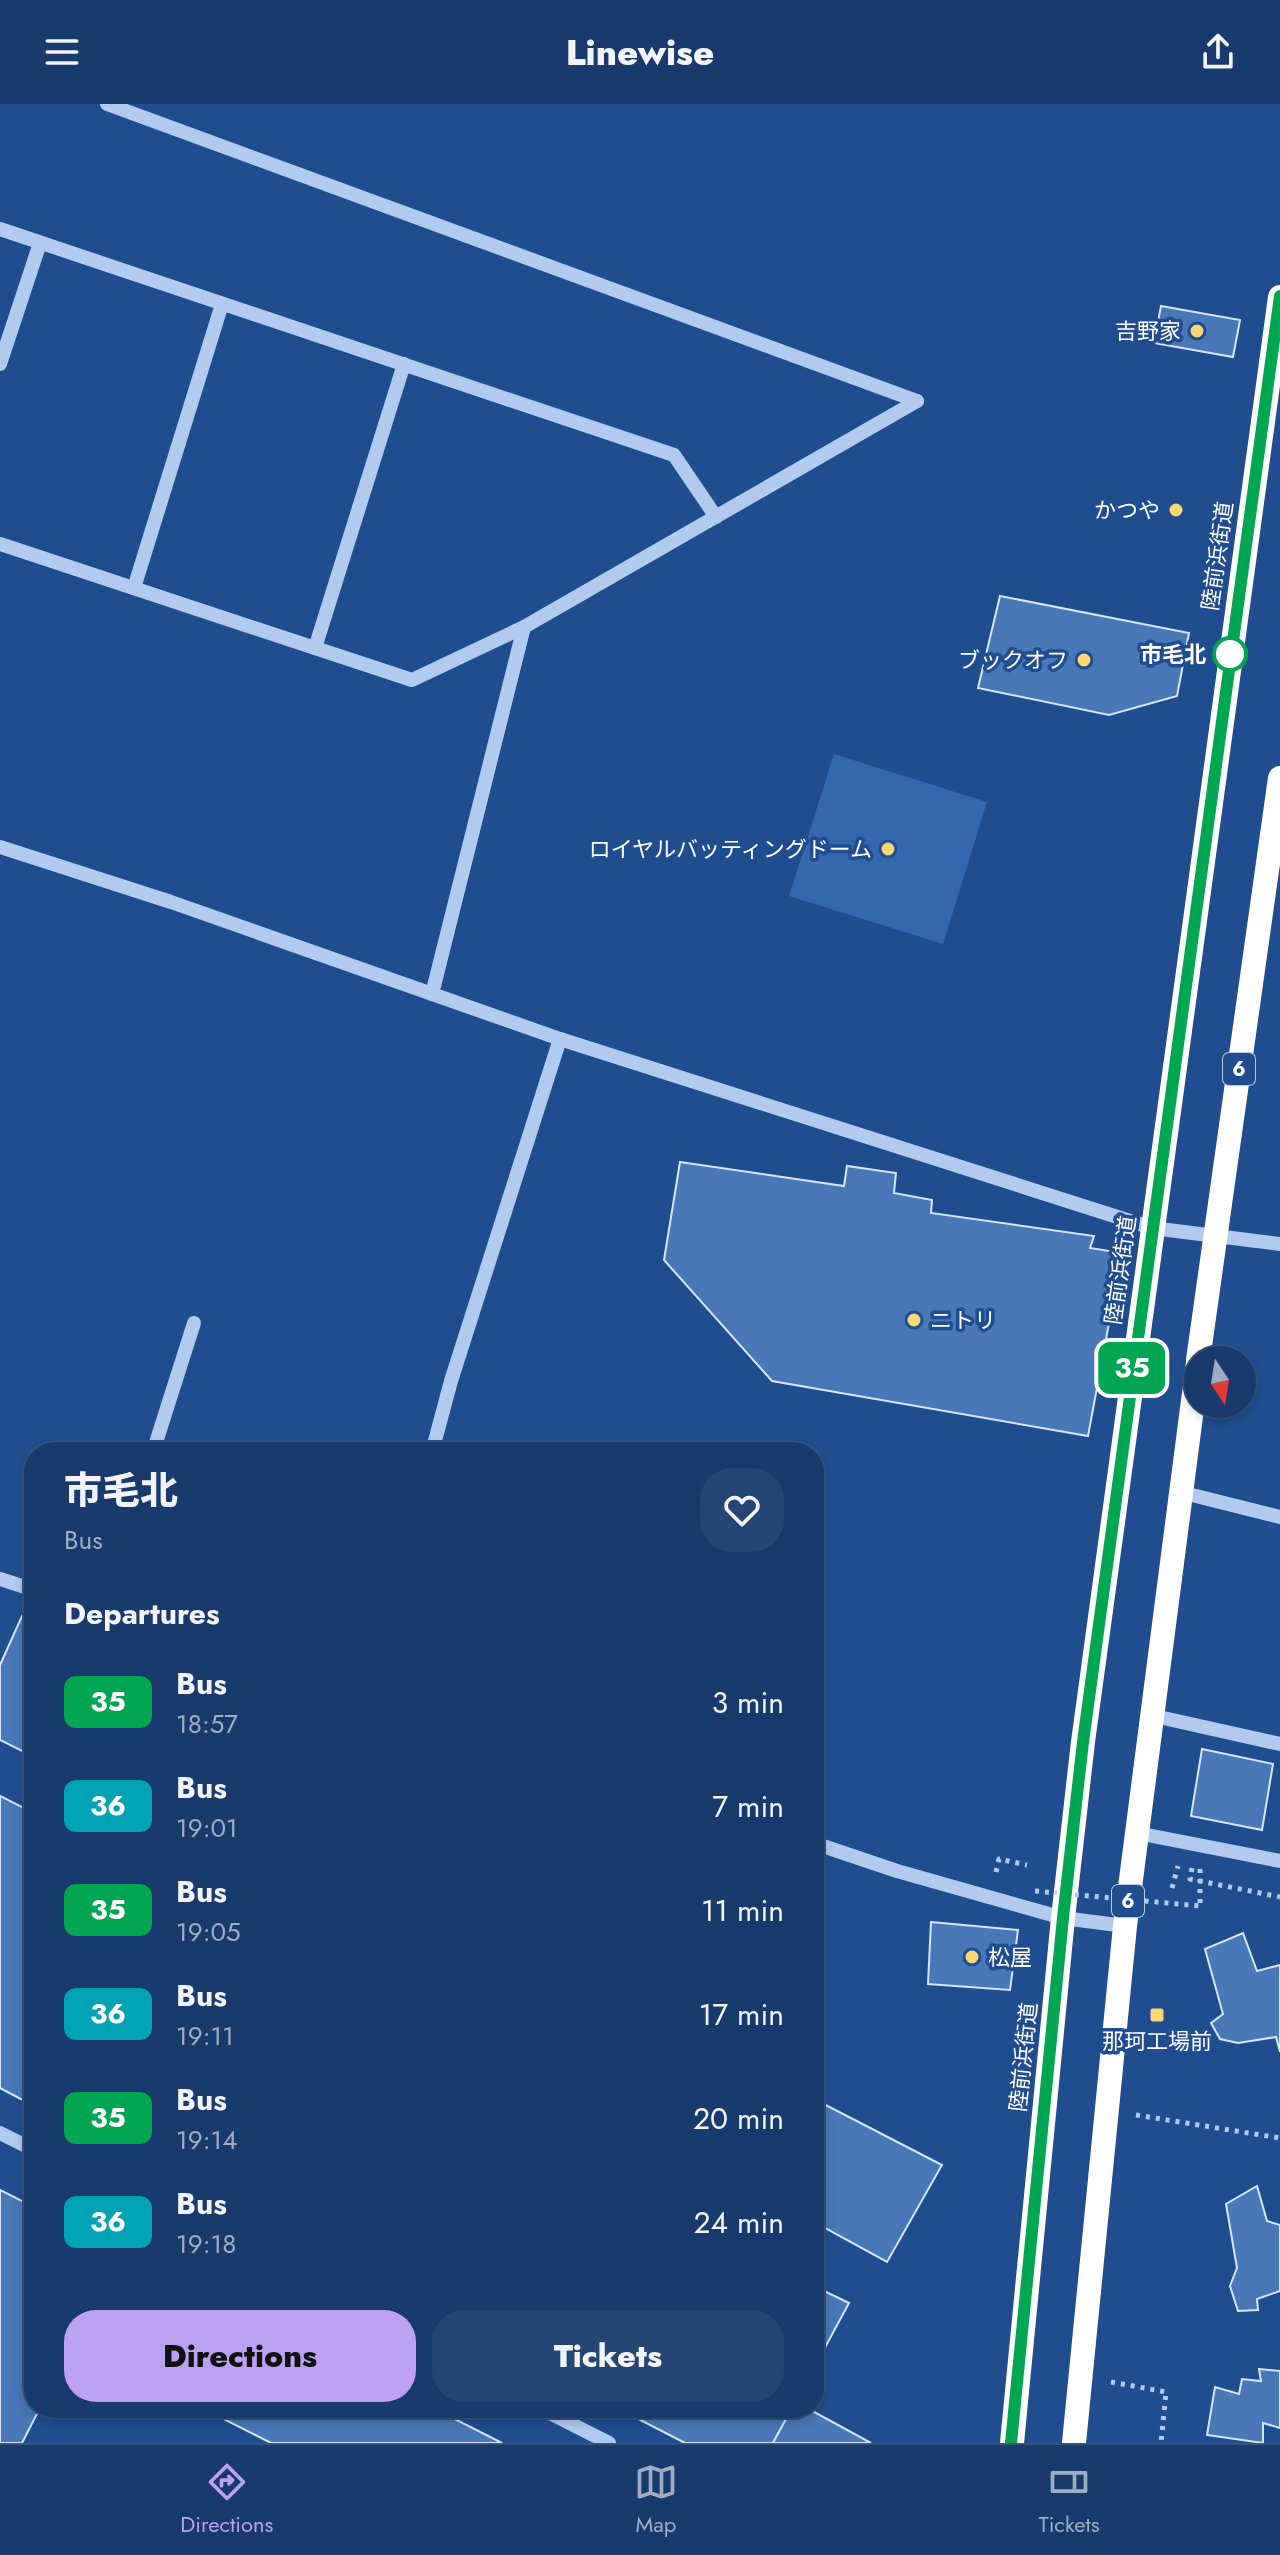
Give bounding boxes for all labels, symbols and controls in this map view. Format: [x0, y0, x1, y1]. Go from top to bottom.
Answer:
text: Linewise [566, 26, 714, 78]
icon: menu [40, 30, 84, 74]
icon: share [1196, 30, 1240, 74]
place label: 吉野家 [1115, 315, 1181, 347]
marker: 吉野家 [1188, 322, 1206, 340]
place label: かつや [1094, 494, 1160, 526]
street label: 陸前浜街道 [1194, 499, 1240, 613]
marker: かつや [1167, 501, 1185, 519]
marker: 市毛北 [1213, 637, 1247, 671]
place label: 市毛北 [1140, 638, 1206, 670]
place label: ブックオフ [958, 644, 1068, 676]
marker: ブックオフ [1075, 651, 1093, 669]
place label: ロイヤルバッティングドーム [589, 833, 872, 865]
marker: ロイヤルバッティングドーム [879, 840, 897, 858]
road number: 6 [1223, 1053, 1255, 1085]
street label: 陸前浜街道 [1097, 1213, 1143, 1327]
place label: ニトリ [930, 1304, 996, 1336]
marker: ニトリ [905, 1311, 923, 1329]
line badge: 35 [1096, 1342, 1168, 1394]
north arrow [1184, 1346, 1256, 1418]
map controls [1184, 1346, 1256, 1418]
text: 35 [1114, 1347, 1150, 1388]
text: 市毛北 [64, 1463, 178, 1518]
button: heart [700, 1468, 784, 1552]
text: Bus [64, 1521, 103, 1559]
text: Departures [64, 1592, 220, 1635]
text: Bus [176, 1662, 227, 1705]
text: 35 [90, 1681, 126, 1722]
text: 3 min [712, 1681, 784, 1724]
text: 18:57 [176, 1705, 238, 1743]
text: Bus [176, 1766, 227, 1809]
text: 36 [90, 1785, 126, 1826]
text: 7 min [712, 1785, 784, 1828]
text: 19:01 [176, 1809, 238, 1847]
text: Bus [176, 1870, 227, 1913]
road number: 6 [1112, 1885, 1144, 1917]
text: 35 [90, 1889, 126, 1930]
text: 11 min [701, 1889, 784, 1932]
text: 19:05 [176, 1913, 241, 1951]
place label: 松屋 [988, 1941, 1032, 1973]
marker: 松屋 [963, 1948, 981, 1966]
text: Bus [176, 1974, 227, 2017]
text: 36 [90, 1993, 126, 2034]
text: 17 min [699, 1993, 784, 2036]
street label: 陸前浜街道 [1001, 2001, 1045, 2113]
marker: 那珂工場前 [1148, 2006, 1166, 2024]
text: 19:11 [176, 2017, 234, 2055]
place label: 那珂工場前 [1102, 2025, 1212, 2057]
text: Bus [176, 2078, 227, 2121]
text: 35 [90, 2097, 126, 2138]
text: 20 min [693, 2097, 784, 2140]
text: 19:14 [176, 2121, 237, 2159]
text: Bus [176, 2182, 227, 2225]
text: 36 [90, 2201, 126, 2242]
text: 24 min [693, 2201, 784, 2244]
text: 19:18 [176, 2225, 236, 2263]
button: Directions [64, 2310, 416, 2402]
button: Tickets [432, 2310, 784, 2402]
tab: Directions [180, 2460, 273, 2540]
tab: Map [634, 2460, 678, 2540]
tab: Tickets [1038, 2460, 1100, 2540]

